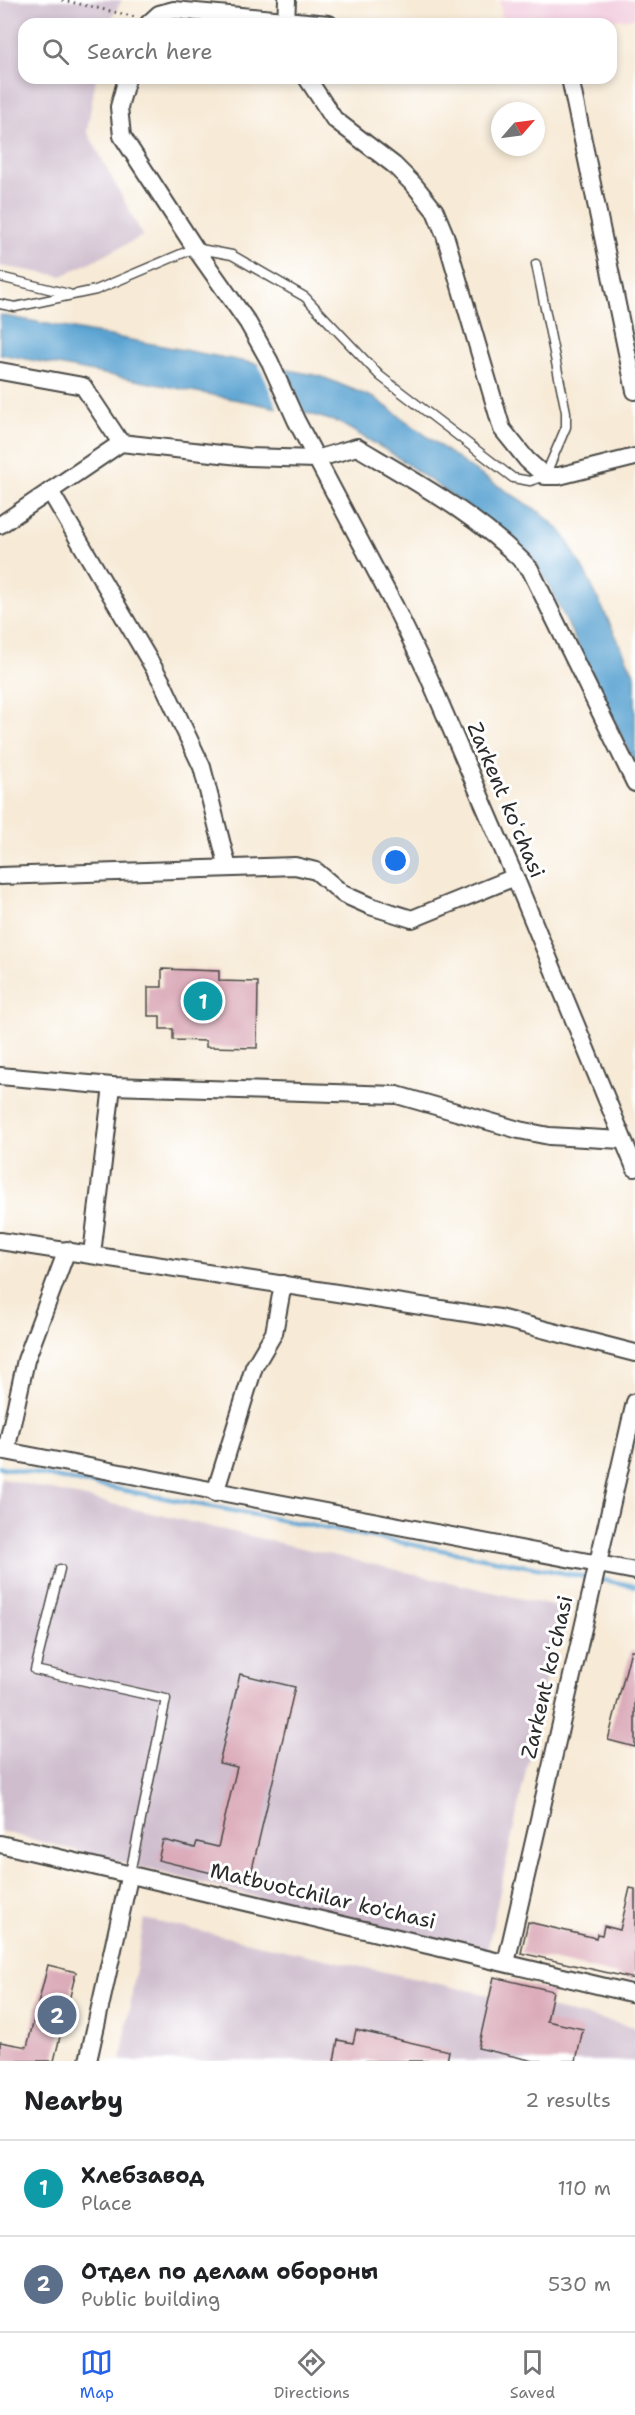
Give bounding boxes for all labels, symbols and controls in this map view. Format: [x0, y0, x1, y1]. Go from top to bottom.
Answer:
search box [18, 18, 617, 84]
icon: search [39, 35, 72, 68]
text: Search here [87, 37, 213, 66]
north arrow [491, 102, 545, 156]
street label: Zarkent koʻchasi [461, 718, 551, 882]
your location [381, 846, 410, 875]
pin: 1 [184, 978, 222, 1024]
street label: Zarkent koʻchasi [515, 1593, 579, 1761]
street label: Matbuotchilar ko'chasi [207, 1856, 439, 1936]
pin: 2 [38, 1992, 76, 2038]
text: Nearby [24, 2083, 123, 2118]
text: 2 results [525, 2087, 611, 2113]
text: Хлебзавод [81, 2161, 204, 2190]
text: 1 [39, 2175, 48, 2201]
text: 110 m [557, 2175, 611, 2201]
text: Place [81, 2190, 132, 2216]
text: Отдел по делам обороны [81, 2257, 378, 2286]
text: 2 [37, 2271, 51, 2297]
text: 530 m [548, 2271, 611, 2297]
text: Public building [81, 2286, 220, 2312]
tab: Map [80, 2346, 114, 2403]
tab: Directions [274, 2346, 350, 2403]
tab: Saved [510, 2346, 555, 2403]

